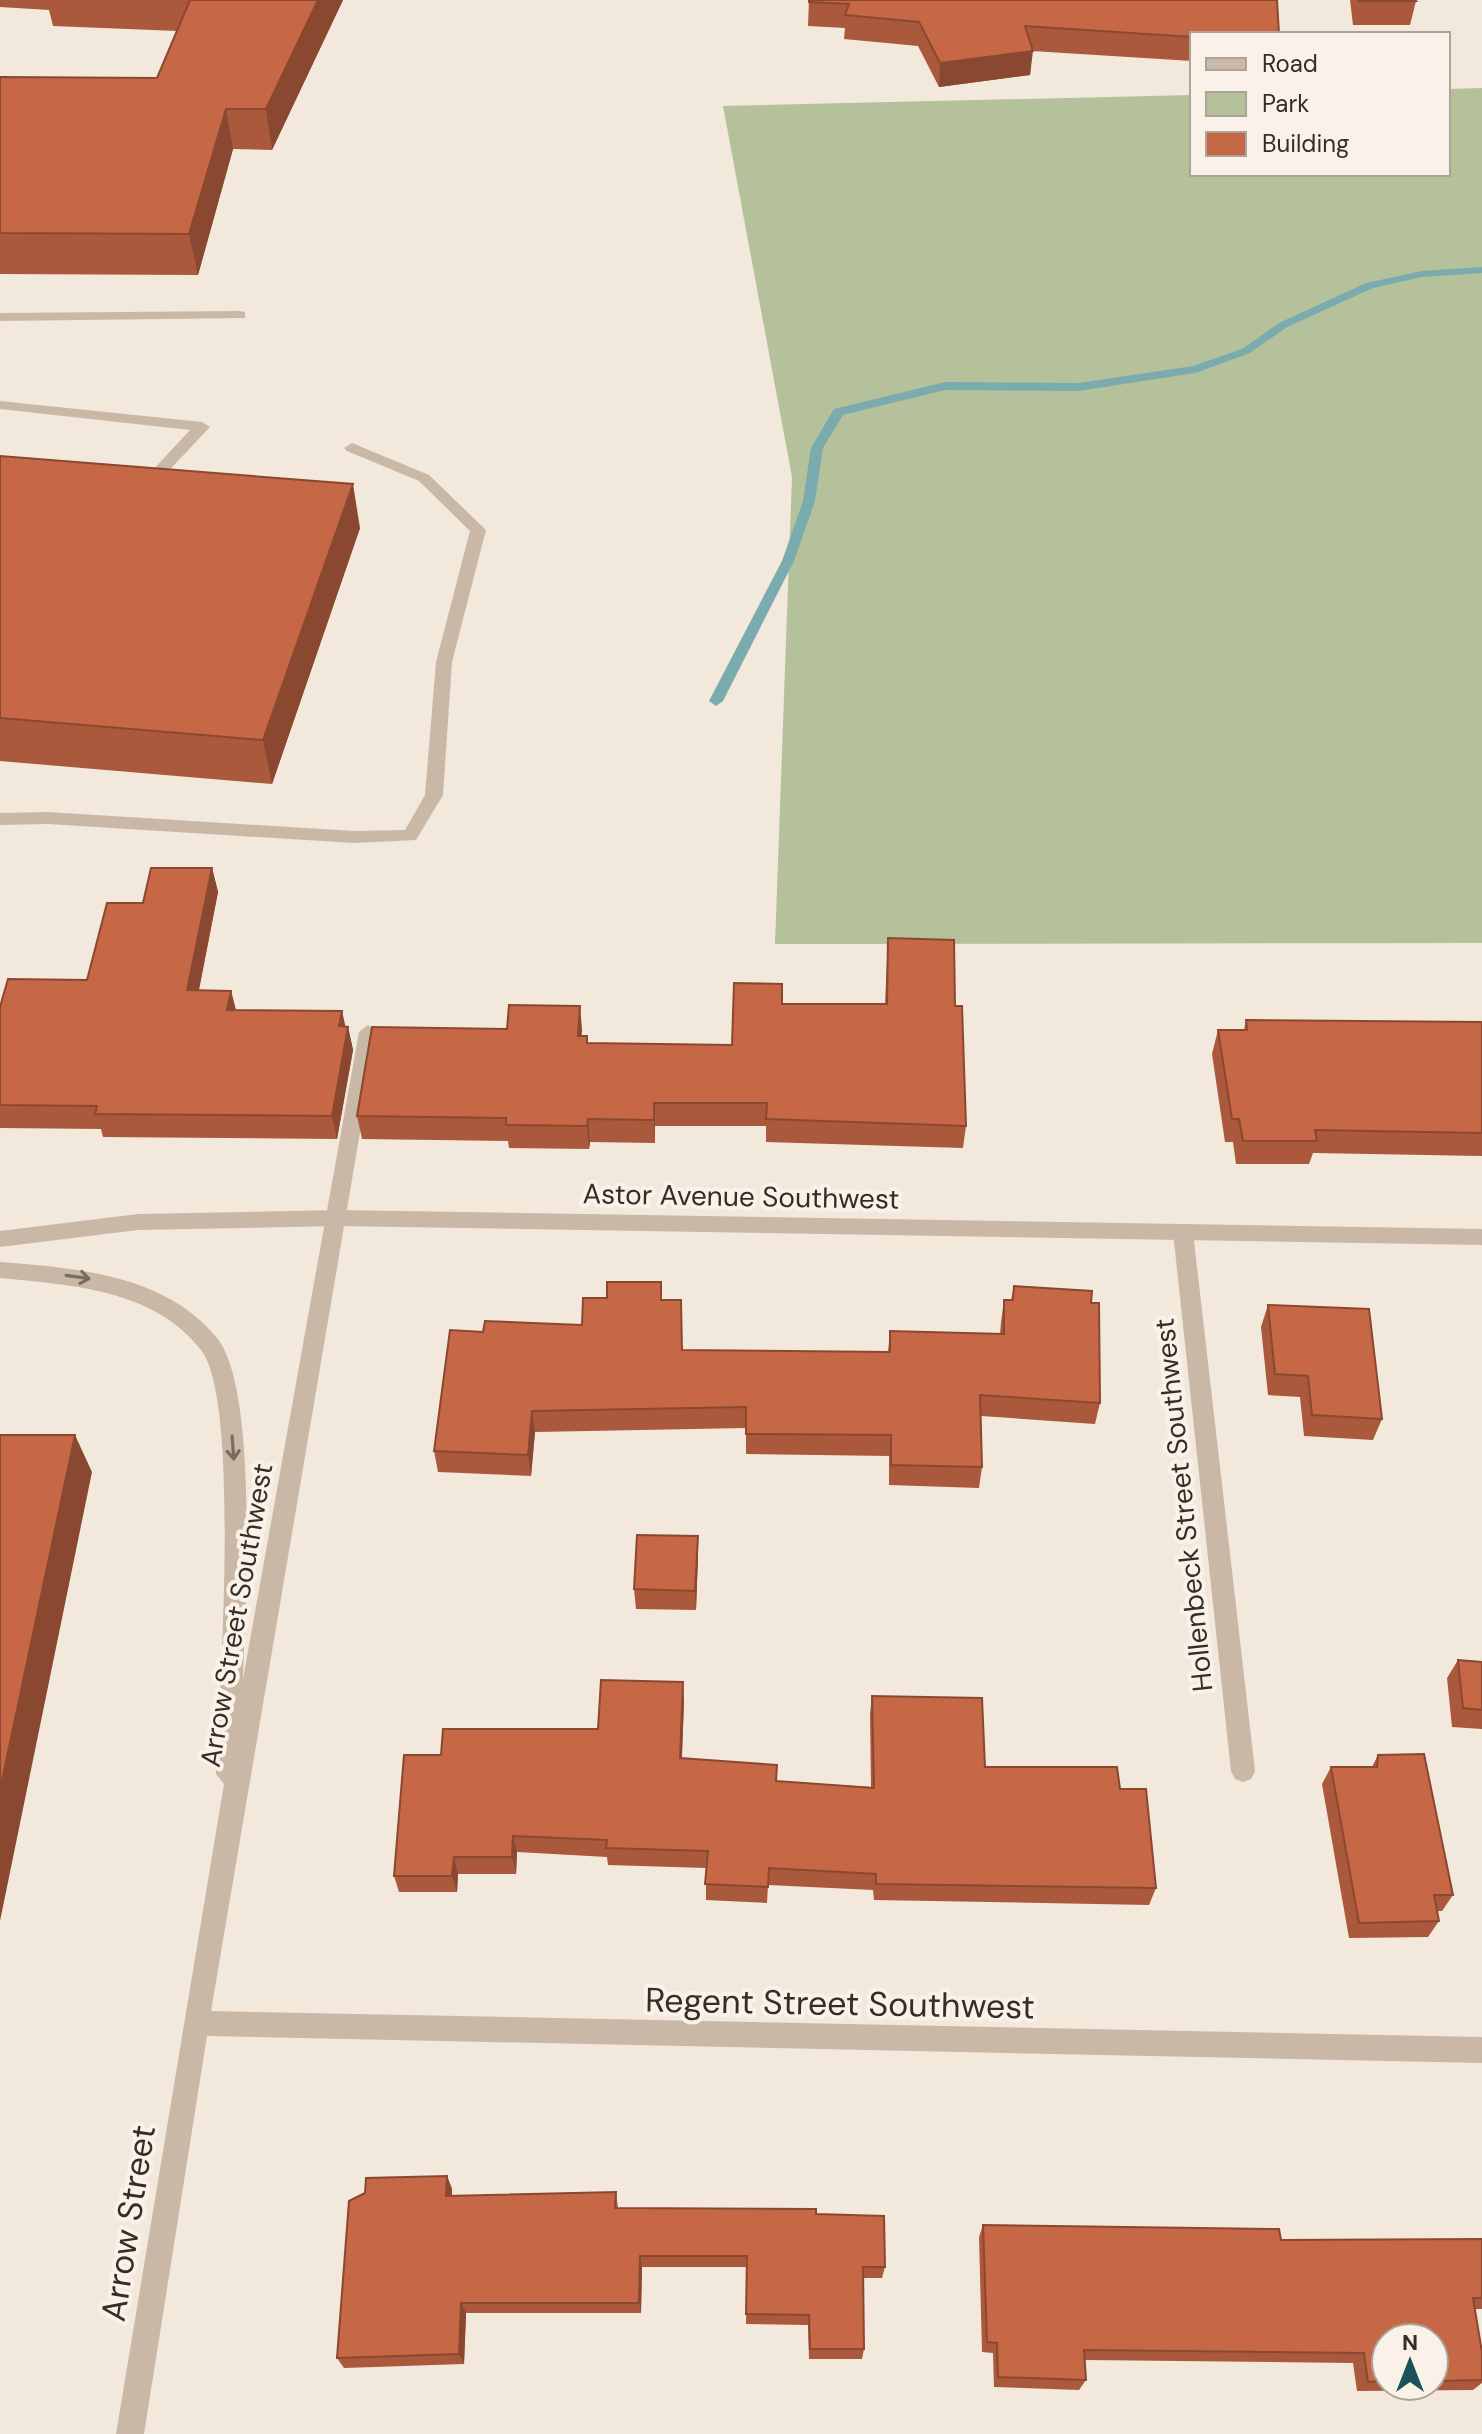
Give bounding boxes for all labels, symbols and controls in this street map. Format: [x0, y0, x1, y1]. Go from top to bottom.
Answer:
legend [1190, 32, 1450, 176]
text: Road [1262, 48, 1318, 79]
text: Park [1262, 88, 1309, 119]
text: Building [1262, 128, 1349, 159]
street label: Astor Avenue Southwest [582, 1175, 900, 1218]
one-way arrow [64, 1270, 90, 1285]
street label: Hollenbeck Street Southwest [1145, 1317, 1221, 1693]
one-way arrow [225, 1434, 240, 1461]
street label: Arrow Street Southwest [192, 1460, 281, 1770]
street label: Regent Street Southwest [645, 1978, 1035, 2029]
street label: Arrow Street [91, 2122, 166, 2324]
north arrow [1370, 2322, 1450, 2402]
text: N [1402, 2328, 1418, 2357]

